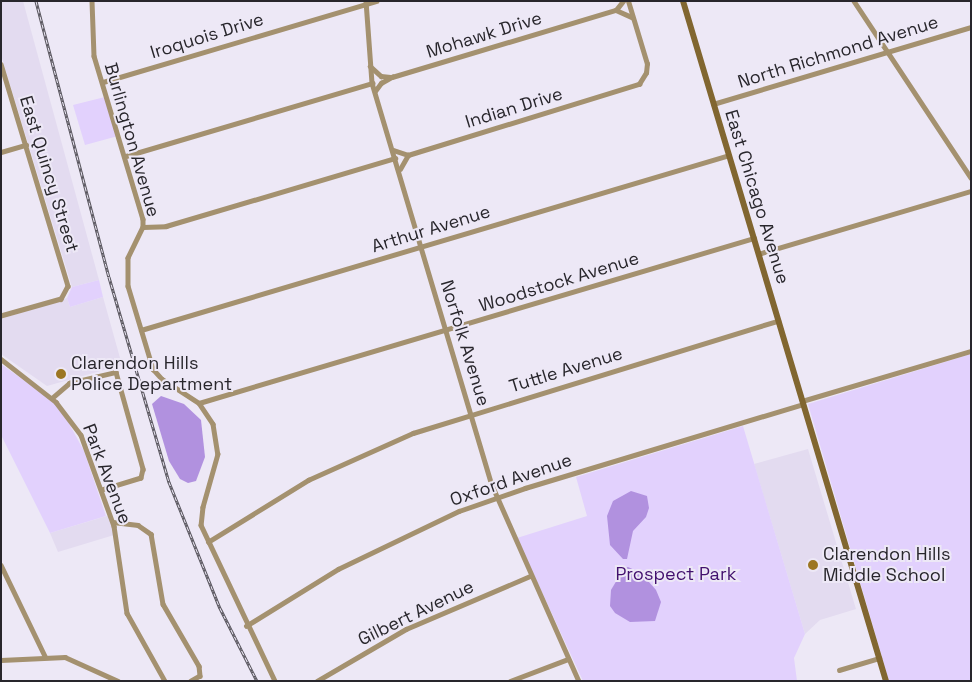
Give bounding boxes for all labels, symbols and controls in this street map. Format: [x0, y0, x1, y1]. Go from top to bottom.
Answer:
street label: Mohawk Drive [424, 7, 544, 63]
street label: Iroquois Drive [148, 9, 266, 63]
street label: North Richmond Avenue [735, 11, 941, 93]
street label: Burlington Avenue [100, 60, 164, 220]
street label: Indian Drive [463, 83, 565, 133]
street label: East Quincy Street [15, 93, 83, 255]
street label: East Chicago Avenue [720, 107, 794, 287]
street label: Arthur Avenue [369, 201, 493, 257]
street label: Woodstock Avenue [476, 247, 642, 317]
street label: Norfolk Avenue [436, 277, 494, 409]
street label: Tuttle Avenue [507, 342, 625, 398]
place label: Clarendon Hills Police Department [71, 353, 232, 396]
marker: Clarendon Hills Police Department [55, 368, 67, 380]
street label: Park Avenue [78, 421, 136, 527]
street label: Oxford Avenue [447, 449, 575, 511]
place label: Clarendon Hills Middle School [823, 544, 950, 586]
marker: Clarendon Hills Middle School [807, 559, 819, 571]
park label: Prospect Park [616, 563, 736, 585]
street label: Gilbert Avenue [355, 576, 477, 650]

